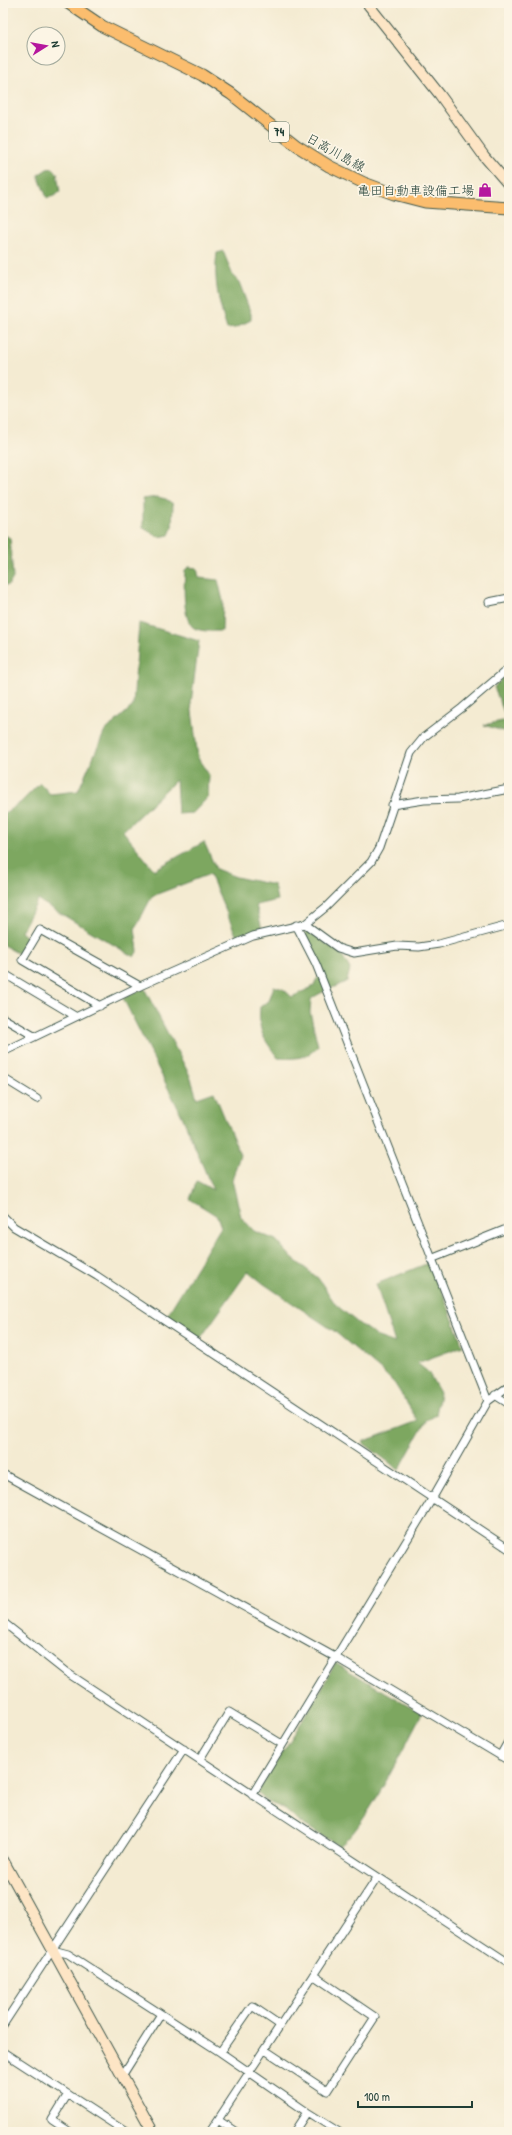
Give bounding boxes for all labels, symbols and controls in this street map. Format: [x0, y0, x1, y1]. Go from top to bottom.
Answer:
north arrow [26, 26, 66, 66]
text: N [48, 40, 63, 48]
road number: 74 [269, 122, 289, 142]
street label: 日高川島線 [303, 128, 370, 176]
place label: 亀田自動車設備工場 [357, 181, 474, 199]
shop icon: 亀田自動車設備工場 [477, 182, 493, 198]
scale bar [358, 2083, 472, 2109]
text: 100 m [364, 2088, 390, 2105]

